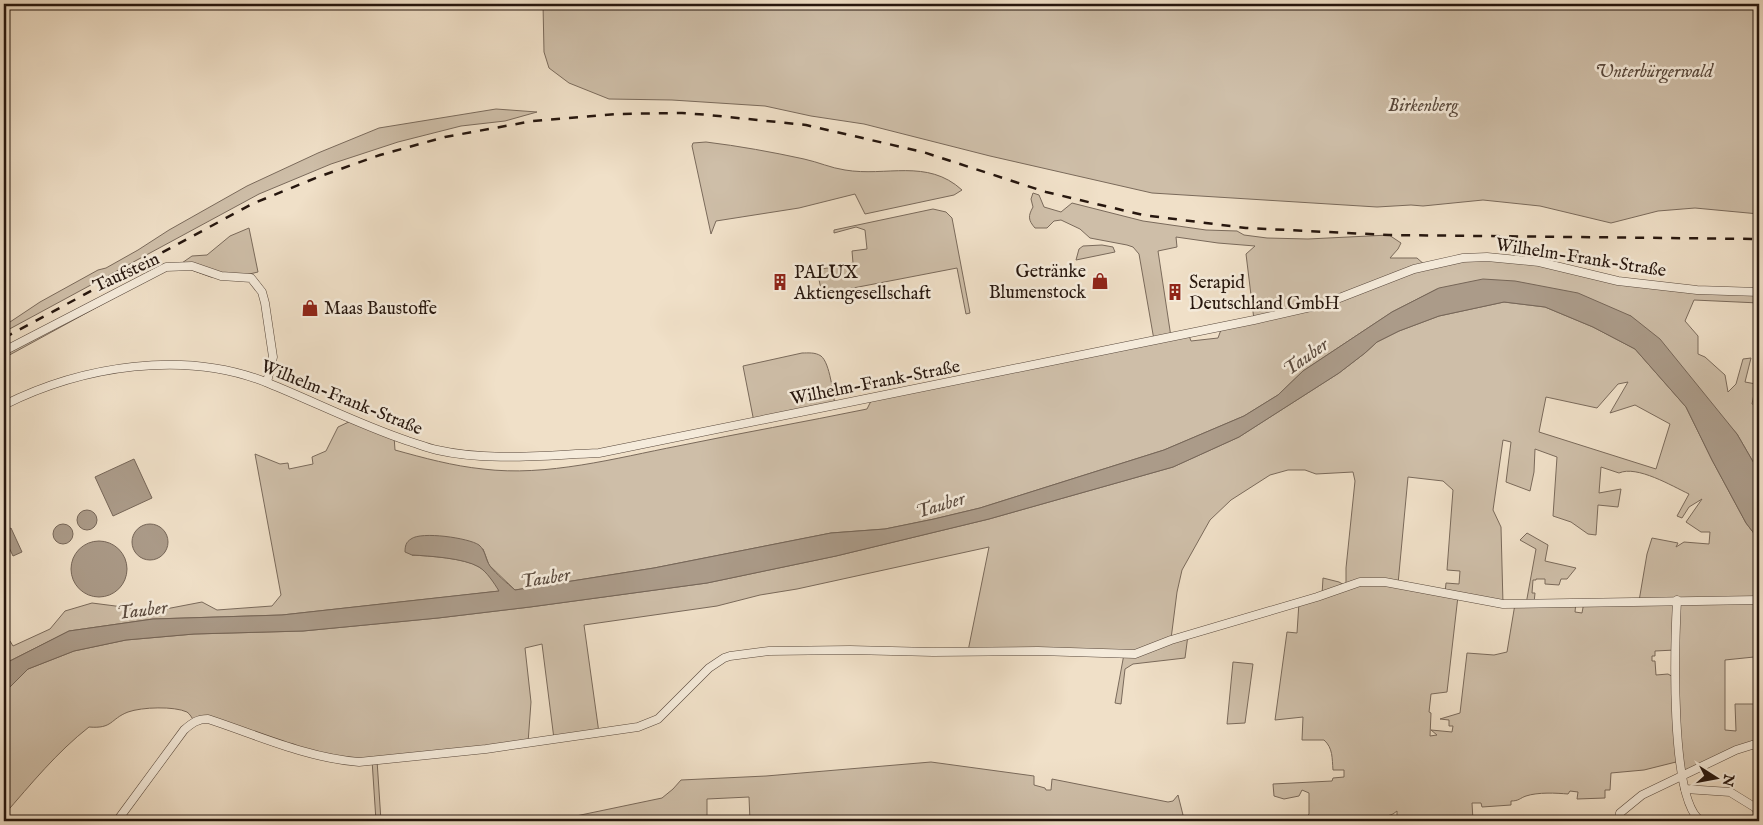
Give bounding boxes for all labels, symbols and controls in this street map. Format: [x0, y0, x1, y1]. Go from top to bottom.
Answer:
park label: Unterbürgerwald [1595, 61, 1714, 84]
park label: Birkenberg [1388, 95, 1459, 118]
street label: Wilhelm-Frank-Straße [1494, 234, 1668, 283]
street label: Taufstein [90, 248, 164, 299]
place label: Getränke Blumenstock [989, 261, 1086, 305]
place label: PALUX Aktiengesellschaft [793, 262, 931, 306]
shop icon: Getränke Blumenstock [1090, 271, 1110, 291]
building icon: PALUX Aktiengesellschaft [770, 272, 790, 292]
place label: Serapid Deutschland GmbH [1189, 272, 1340, 316]
building icon: Serapid Deutschland GmbH [1165, 282, 1185, 302]
shop icon: Maas Baustoffe [300, 298, 320, 318]
place label: Maas Baustoffe [324, 298, 437, 321]
water label: Tauber [1279, 332, 1335, 382]
street label: Wilhelm-Frank-Straße [257, 355, 426, 441]
street label: Wilhelm-Frank-Straße [788, 356, 962, 411]
water label: Tauber [913, 487, 970, 525]
water label: Tauber [519, 563, 574, 595]
water label: Tauber [116, 596, 170, 626]
north arrow [1690, 752, 1740, 802]
text: N [1718, 772, 1738, 788]

